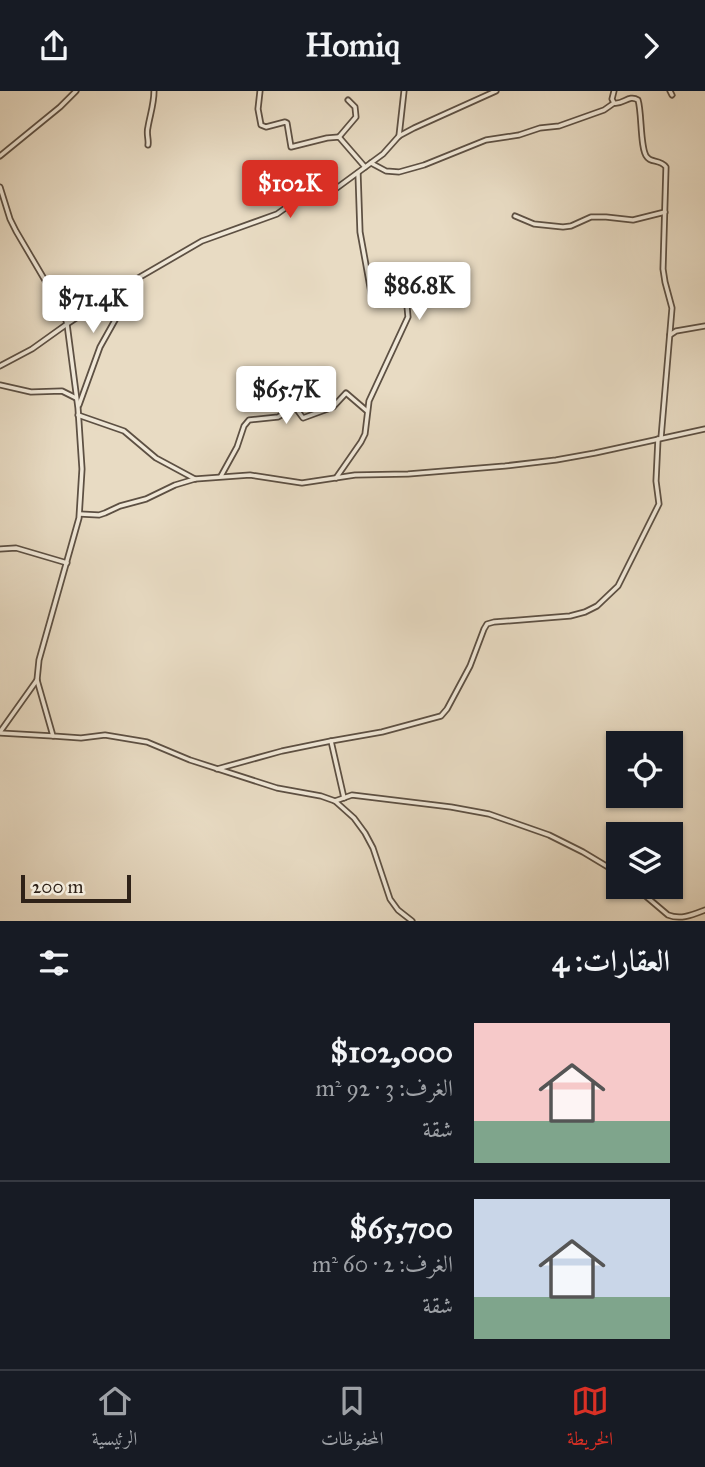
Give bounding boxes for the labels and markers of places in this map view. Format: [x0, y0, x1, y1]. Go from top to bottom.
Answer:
pin: $102K [241, 160, 339, 220]
pin: $86.8K [362, 263, 476, 322]
pin: $71.4K [36, 275, 150, 335]
pin: $65.7K [229, 367, 343, 426]

